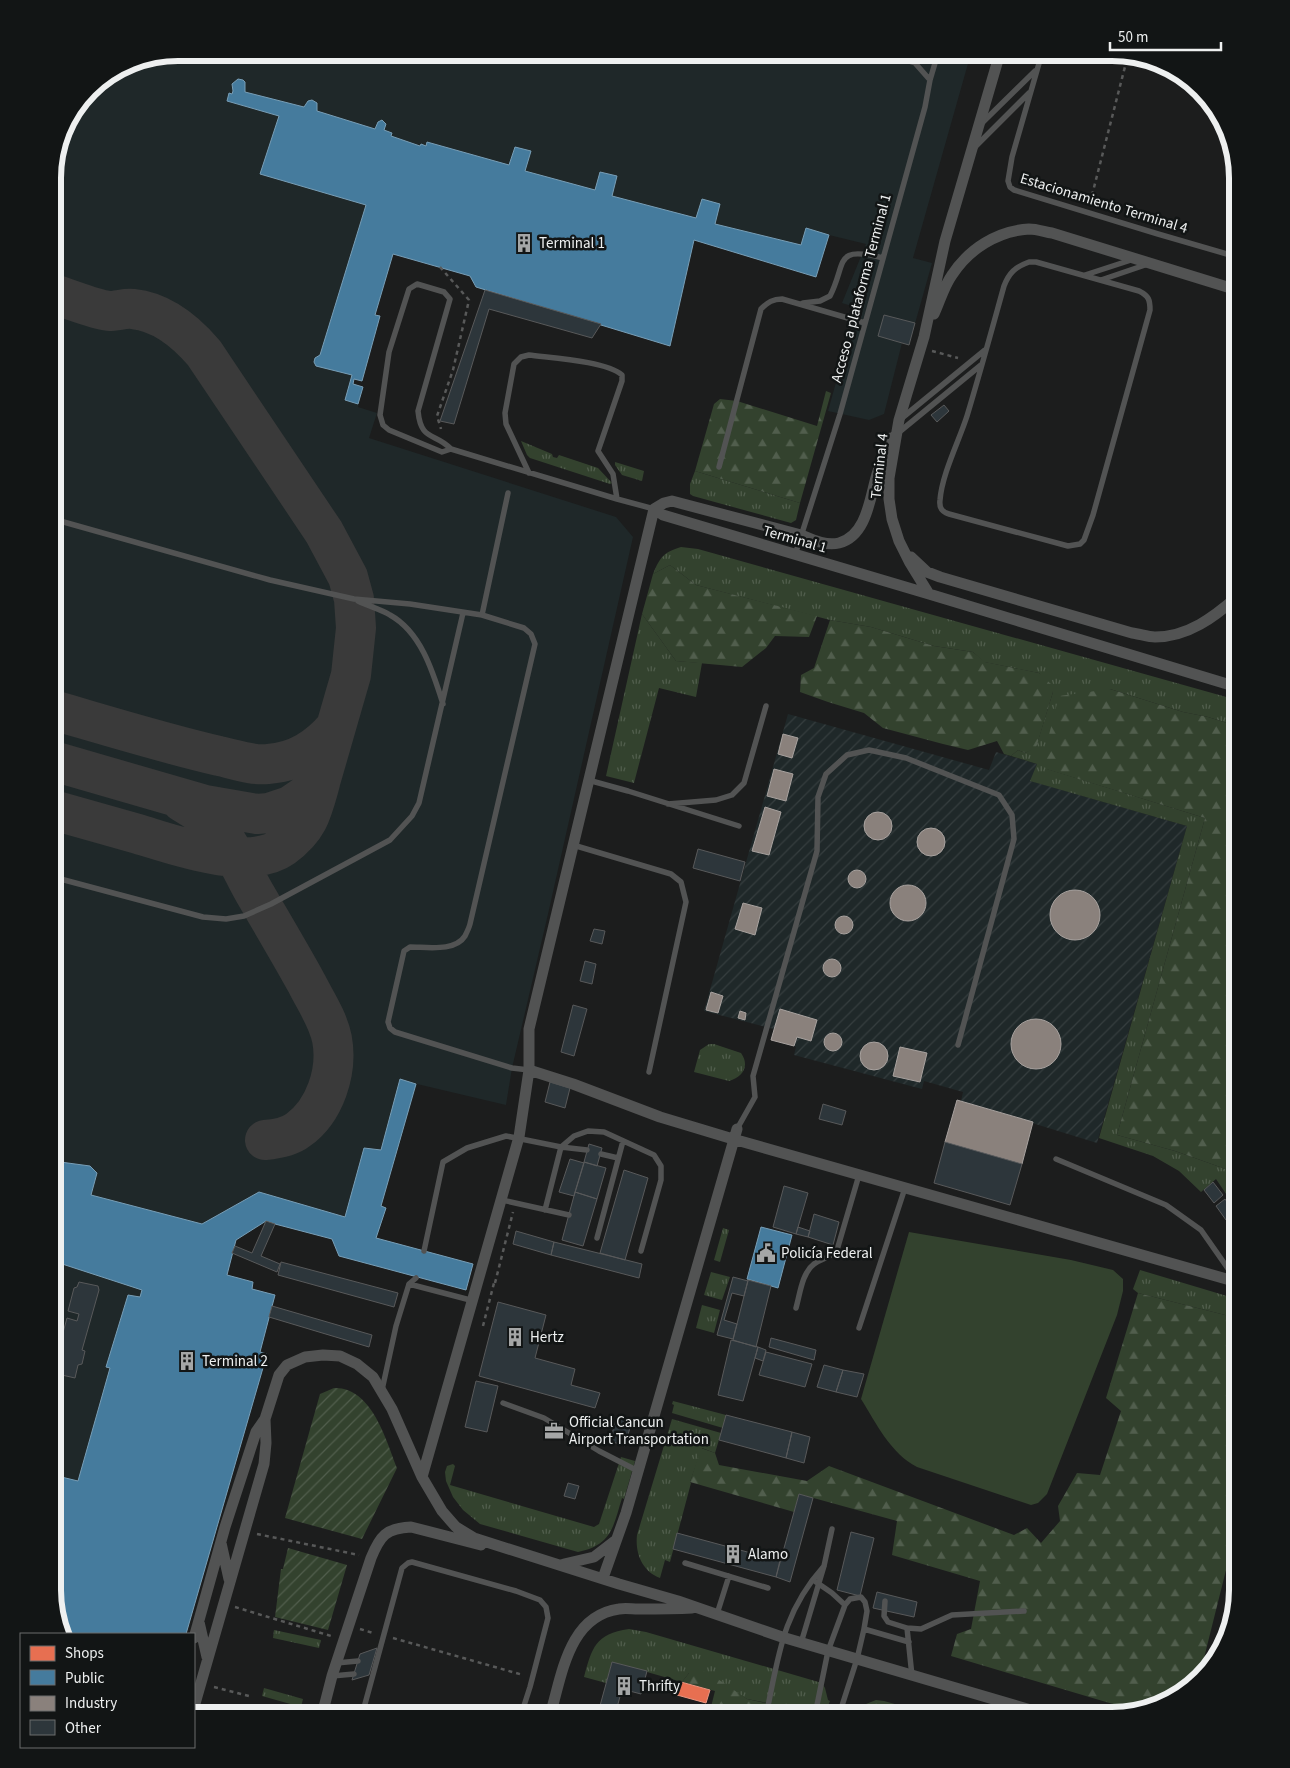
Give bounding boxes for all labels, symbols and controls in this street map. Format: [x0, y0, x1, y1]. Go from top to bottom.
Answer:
scale bar [1110, 20, 1221, 52]
text: 50 m [1118, 27, 1148, 48]
street label: Estacionamiento Terminal 4 [1017, 168, 1191, 239]
street label: Acceso a plataforma Terminal 1 [826, 191, 897, 385]
building icon: Terminal 1 [513, 232, 535, 254]
place label: Terminal 1 [539, 233, 605, 254]
street label: Terminal 4 [866, 432, 893, 500]
street label: Terminal 1 [760, 520, 829, 559]
public building icon: Policía Federal [755, 1242, 777, 1264]
place label: Policía Federal [781, 1243, 873, 1264]
building icon: Hertz [504, 1326, 526, 1348]
place label: Hertz [530, 1327, 564, 1348]
building icon: Terminal 2 [176, 1350, 198, 1372]
place label: Terminal 2 [202, 1351, 268, 1372]
place label: Official Cancun Airport Transportation [569, 1412, 709, 1450]
office icon: Official Cancun Airport Transportation [543, 1420, 565, 1442]
building icon: Alamo [722, 1543, 744, 1565]
place label: Alamo [748, 1544, 788, 1565]
legend [20, 1633, 195, 1748]
text: Shops [65, 1643, 104, 1664]
text: Public [65, 1668, 104, 1689]
building icon: Thrifty [613, 1675, 635, 1697]
place label: Thrifty [639, 1676, 680, 1697]
text: Industry [65, 1693, 117, 1714]
text: Other [65, 1718, 102, 1739]

